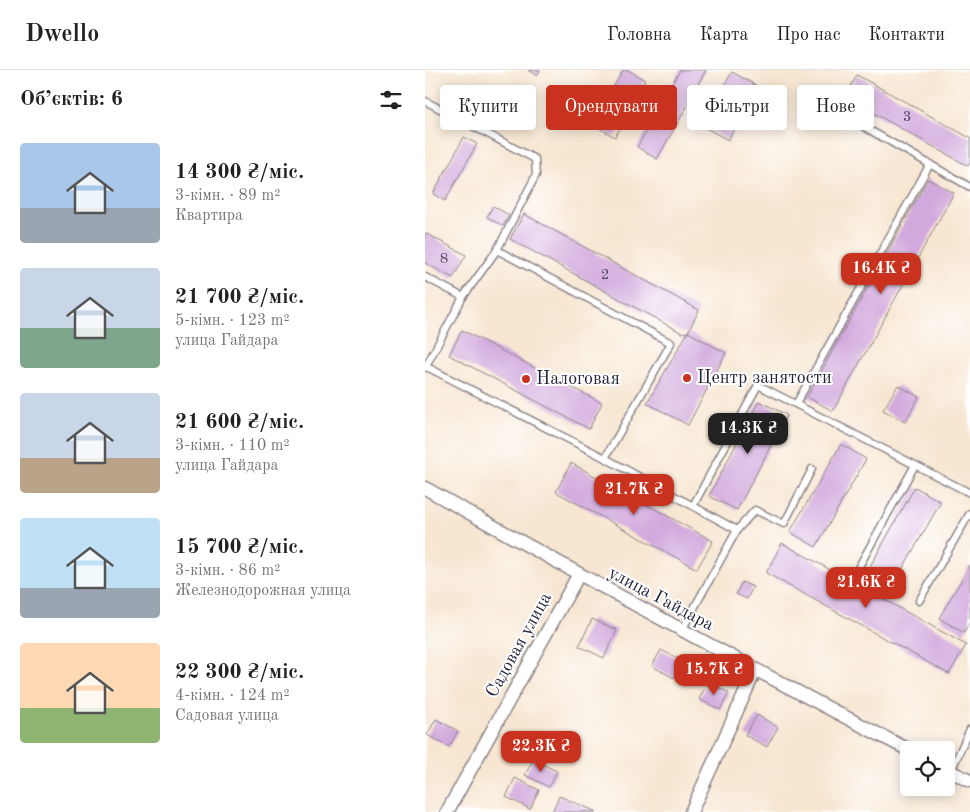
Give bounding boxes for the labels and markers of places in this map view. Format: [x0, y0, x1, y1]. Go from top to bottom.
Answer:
pin: 16.4K ₴ [835, 252, 927, 295]
place label: Центр занятости [697, 369, 832, 387]
place label: Налоговая [536, 370, 620, 388]
marker: Центр занятости [681, 372, 693, 384]
marker: Налоговая [520, 373, 532, 385]
pin: 14.3K ₴ [702, 412, 794, 455]
pin: 21.7K ₴ [588, 474, 680, 516]
pin: 21.6K ₴ [820, 566, 912, 609]
pin: 15.7K ₴ [668, 654, 760, 696]
pin: 22.3K ₴ [495, 730, 587, 773]

